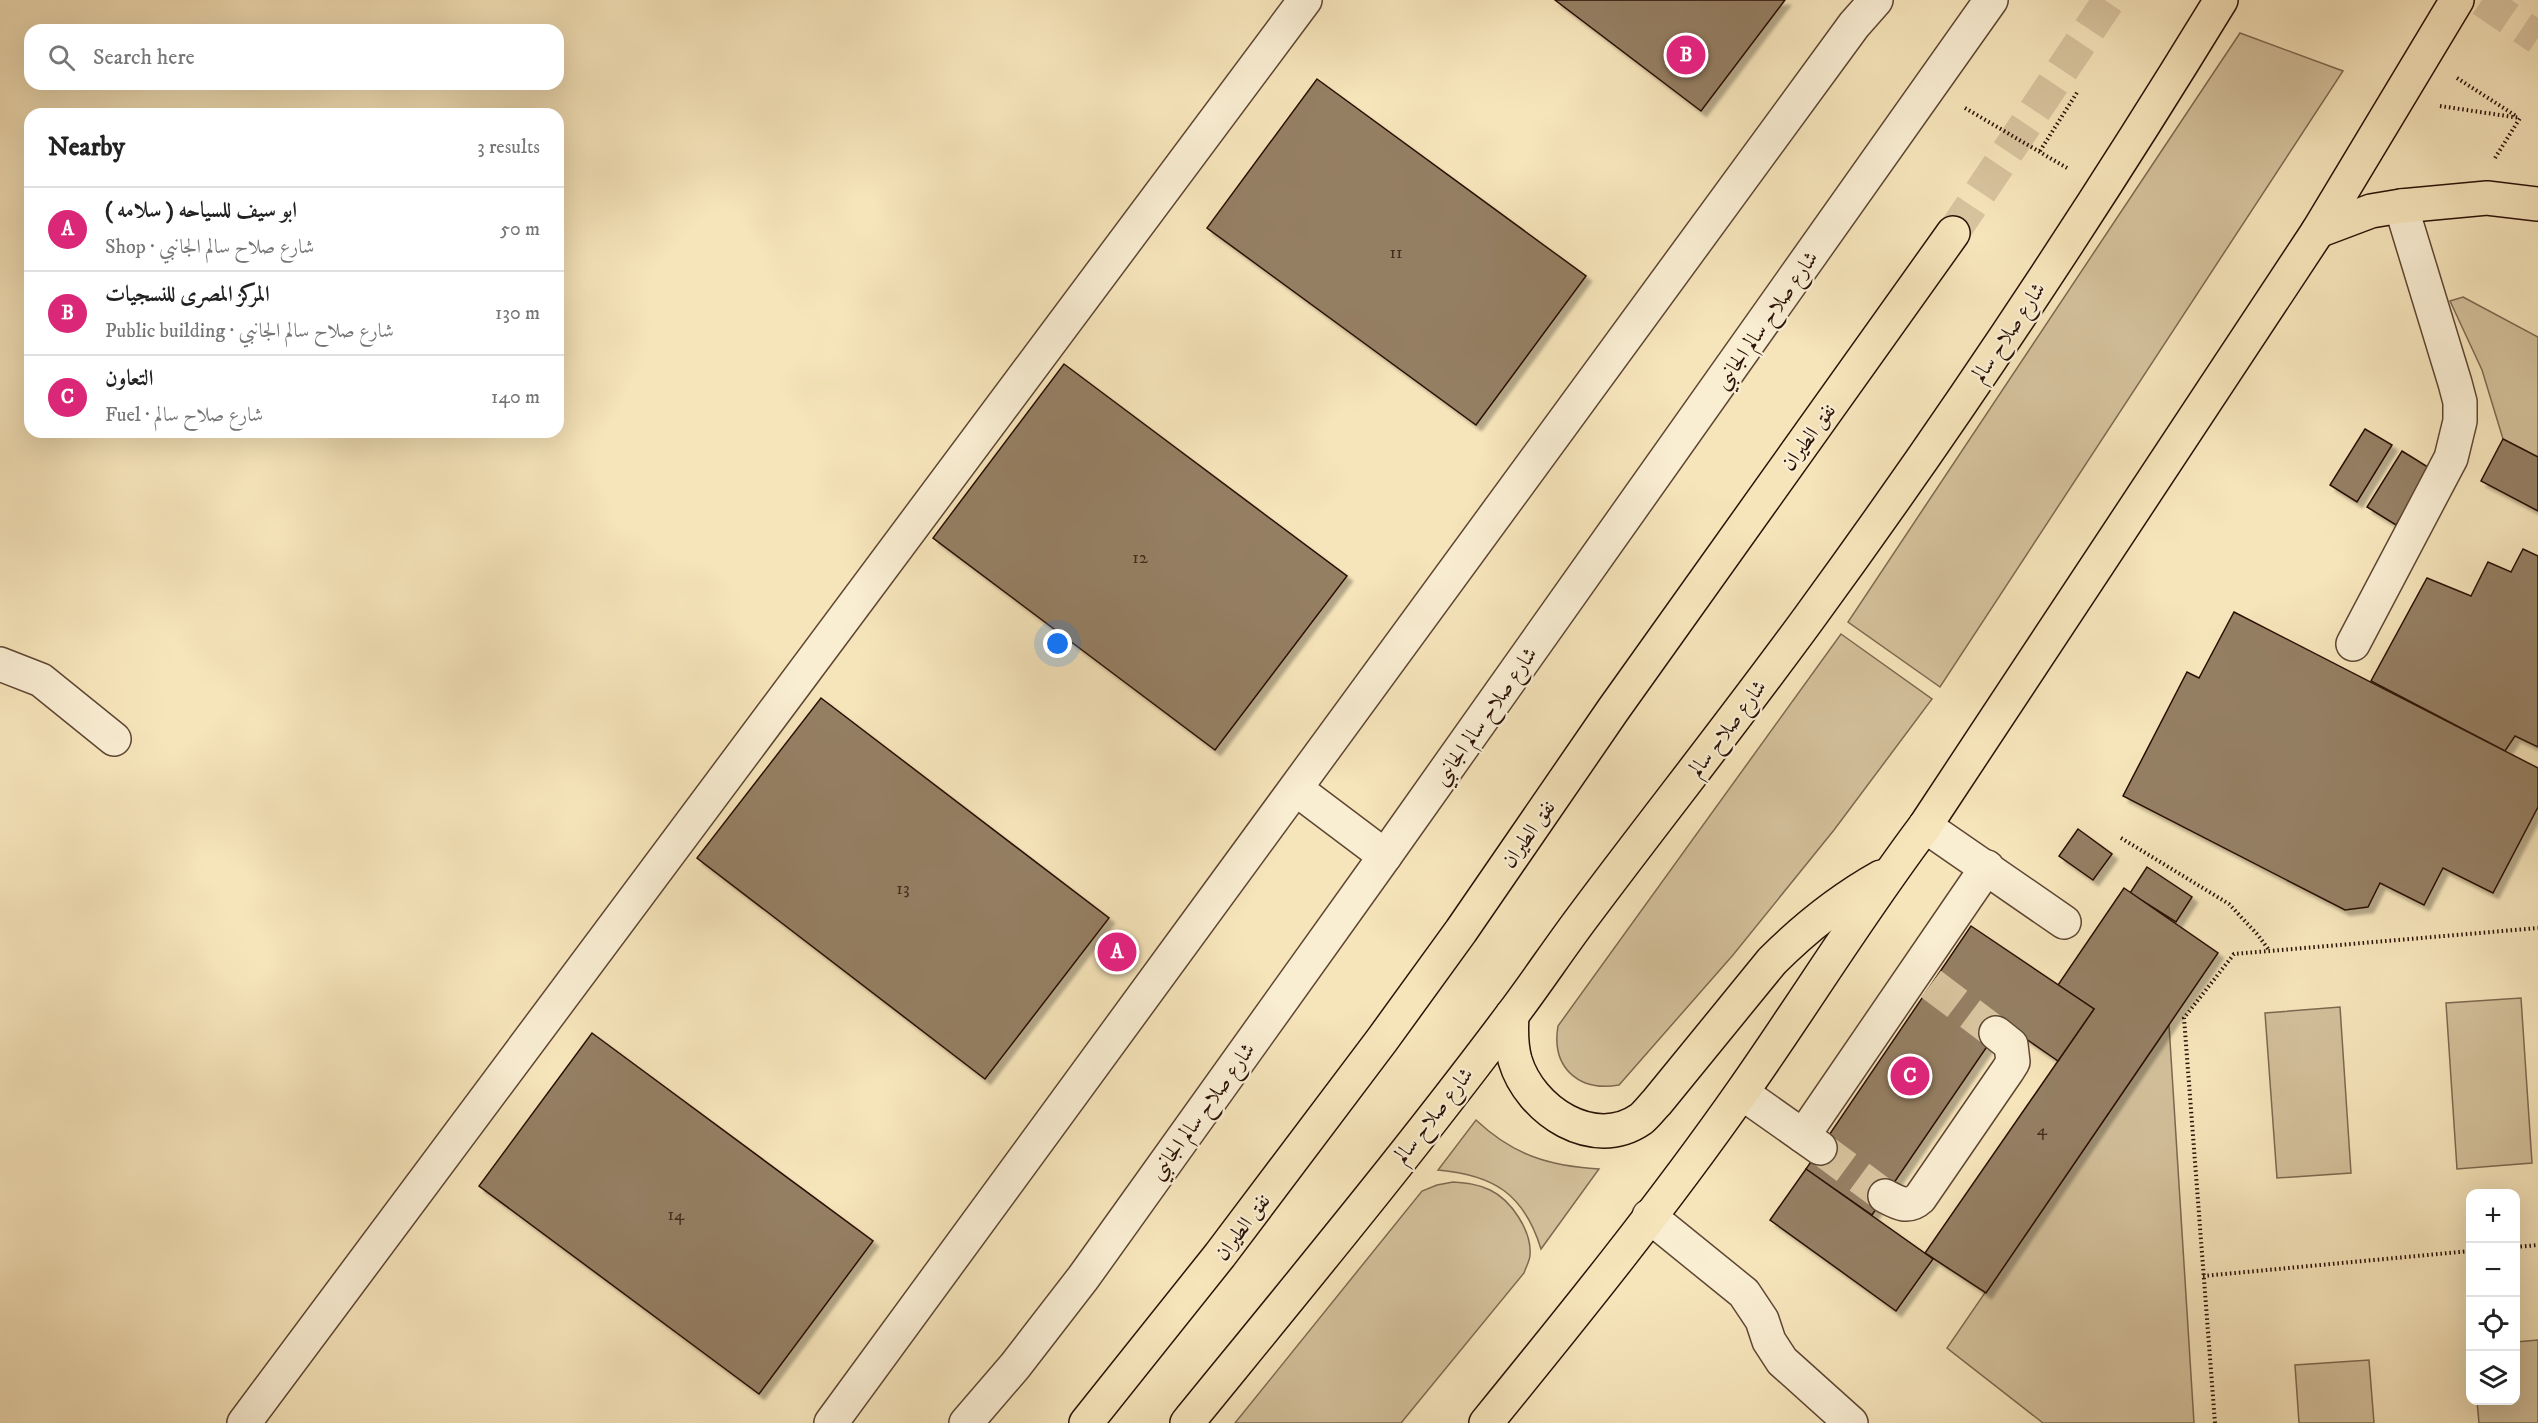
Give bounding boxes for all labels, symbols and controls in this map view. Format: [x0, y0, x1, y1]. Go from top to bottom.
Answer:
search box [24, 24, 564, 90]
pin: B [1666, 32, 1706, 78]
icon: search [45, 41, 78, 74]
text: Search here [93, 44, 195, 71]
text: Nearby [48, 131, 125, 164]
text: 3 results [477, 135, 540, 160]
text: ابو سيف للسياحه ( سلامه ) [105, 197, 297, 224]
text: A [61, 217, 74, 242]
text: 50 m [500, 217, 540, 242]
text: Shop · شارع صلاح سالم الجانبي [105, 235, 314, 260]
house number: 11 [1389, 242, 1403, 264]
street label: شارع صلاح سالم الجانبي [1709, 246, 1828, 398]
street label: شارع صلاح سالم [1966, 278, 2056, 390]
text: المركز المصرى للنسجيات [105, 281, 270, 308]
text: B [61, 301, 74, 326]
text: 130 m [495, 301, 540, 326]
text: Public building · شارع صلاح سالم الجانبي [105, 319, 394, 344]
text: التعاون [105, 365, 153, 392]
text: C [61, 385, 74, 410]
text: 140 m [491, 385, 540, 410]
street label: نفق الطيران [1776, 399, 1842, 476]
text: Fuel · شارع صلاح سالم [105, 403, 263, 428]
house number: 12 [1132, 547, 1148, 569]
your location [1043, 629, 1072, 658]
street label: شارع صلاح سالم الجانبي [1428, 642, 1547, 794]
street label: شارع صلاح سالم [1683, 675, 1777, 785]
street label: نفق الطيران [1496, 796, 1562, 874]
house number: 13 [896, 878, 910, 900]
pin: A [1098, 930, 1136, 974]
street label: شارع صلاح سالم الجانبي [1144, 1038, 1265, 1188]
pin: C [1890, 1054, 1930, 1098]
street label: شارع صلاح سالم [1388, 1062, 1483, 1172]
house number: 4 [2037, 1119, 2048, 1141]
street label: نفق الطيران [1209, 1189, 1276, 1266]
map controls [2466, 1189, 2520, 1405]
button: + [2466, 1189, 2520, 1243]
house number: 14 [668, 1204, 685, 1226]
button: − [2466, 1243, 2520, 1297]
button: locate [2466, 1297, 2520, 1351]
button: layers [2466, 1351, 2520, 1405]

